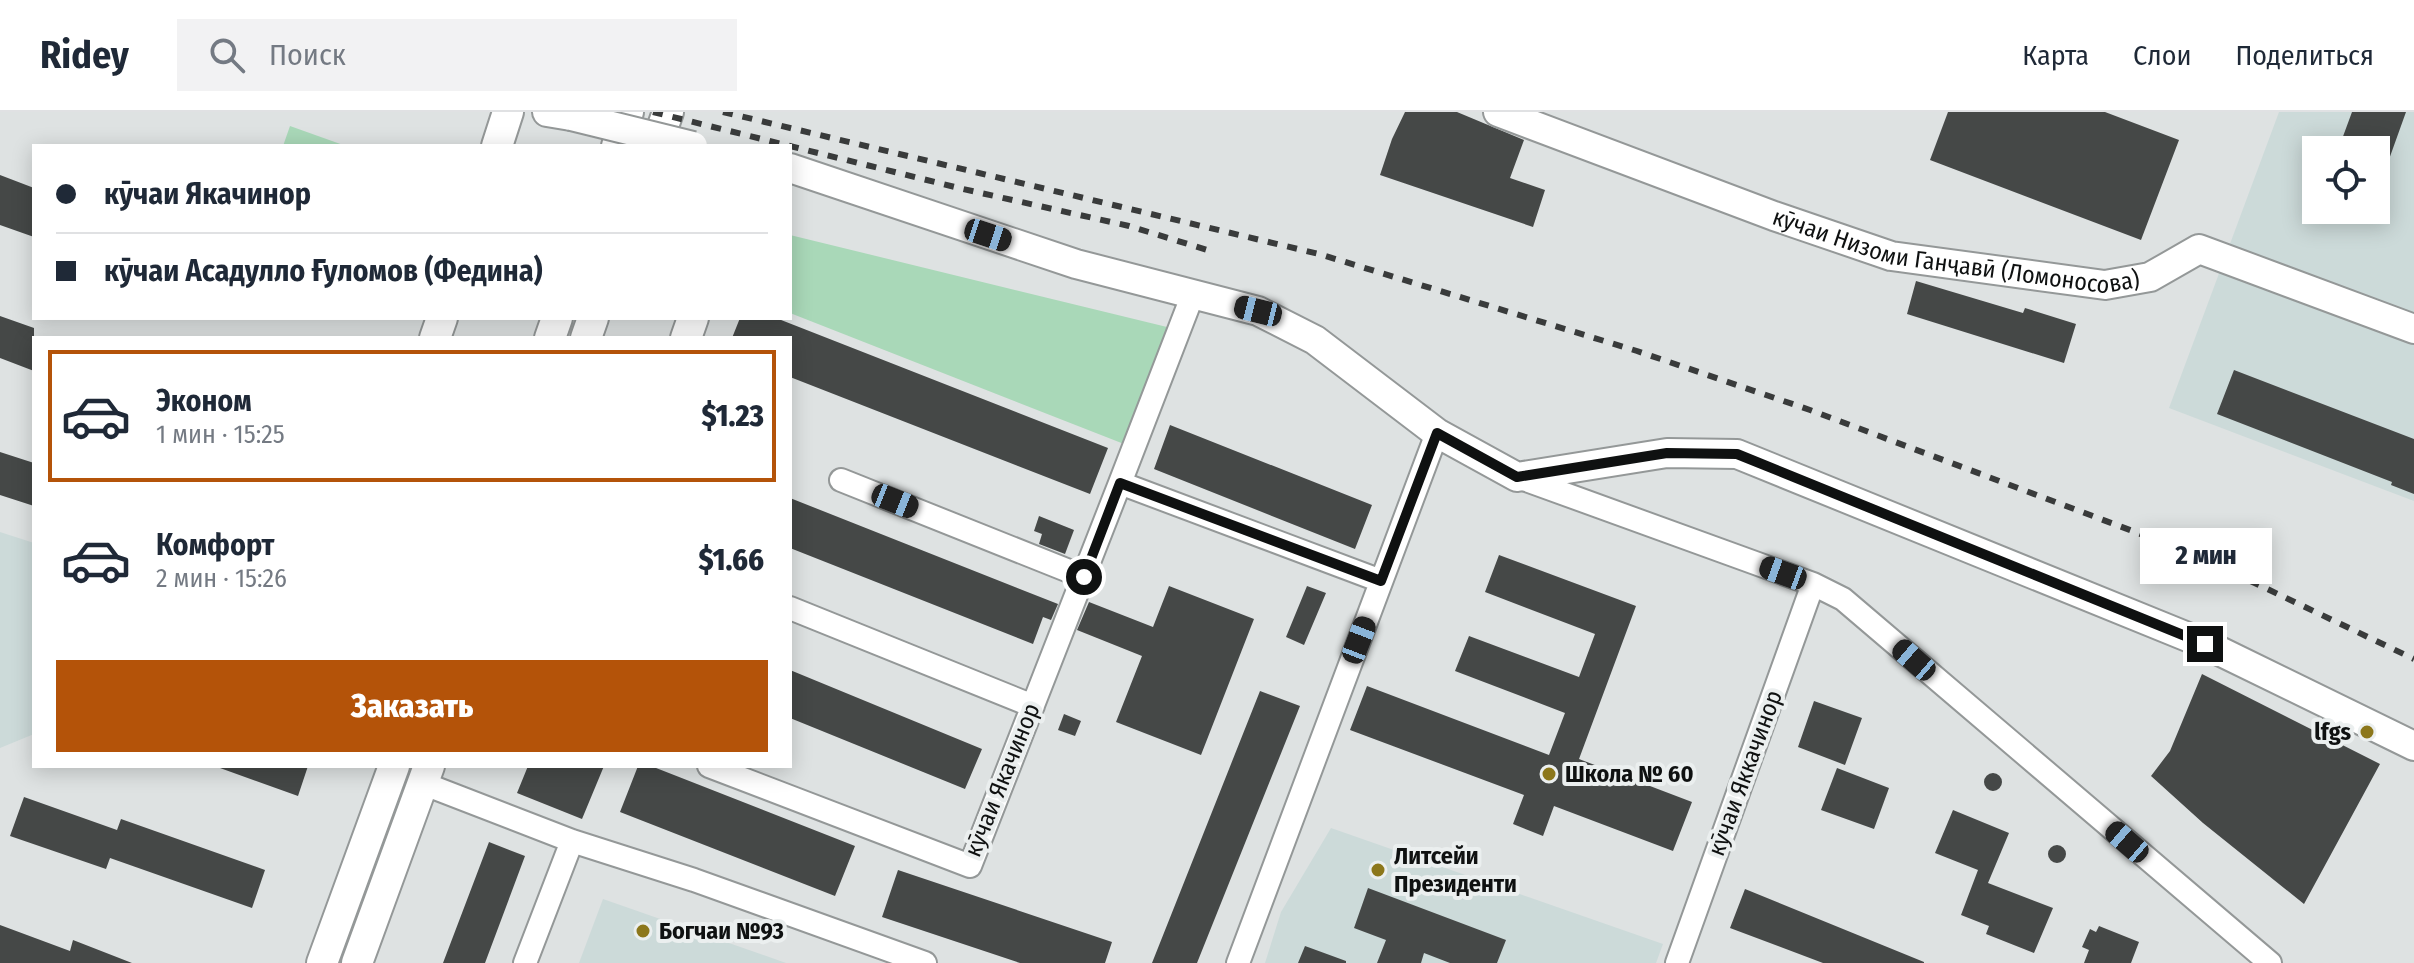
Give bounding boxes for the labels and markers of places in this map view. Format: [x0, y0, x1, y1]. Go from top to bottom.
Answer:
place label: lfgs [2314, 718, 2351, 746]
marker: lfgs [2358, 723, 2376, 741]
place label: Школа № 60 [1565, 760, 1694, 788]
marker: Школа № 60 [1540, 765, 1558, 783]
place label: Литсейи Президенти [1394, 842, 1517, 898]
marker: Литсейи Президенти [1369, 861, 1387, 879]
place label: Богчаи №93 [659, 917, 784, 945]
marker: Богчаи №93 [634, 922, 652, 940]

